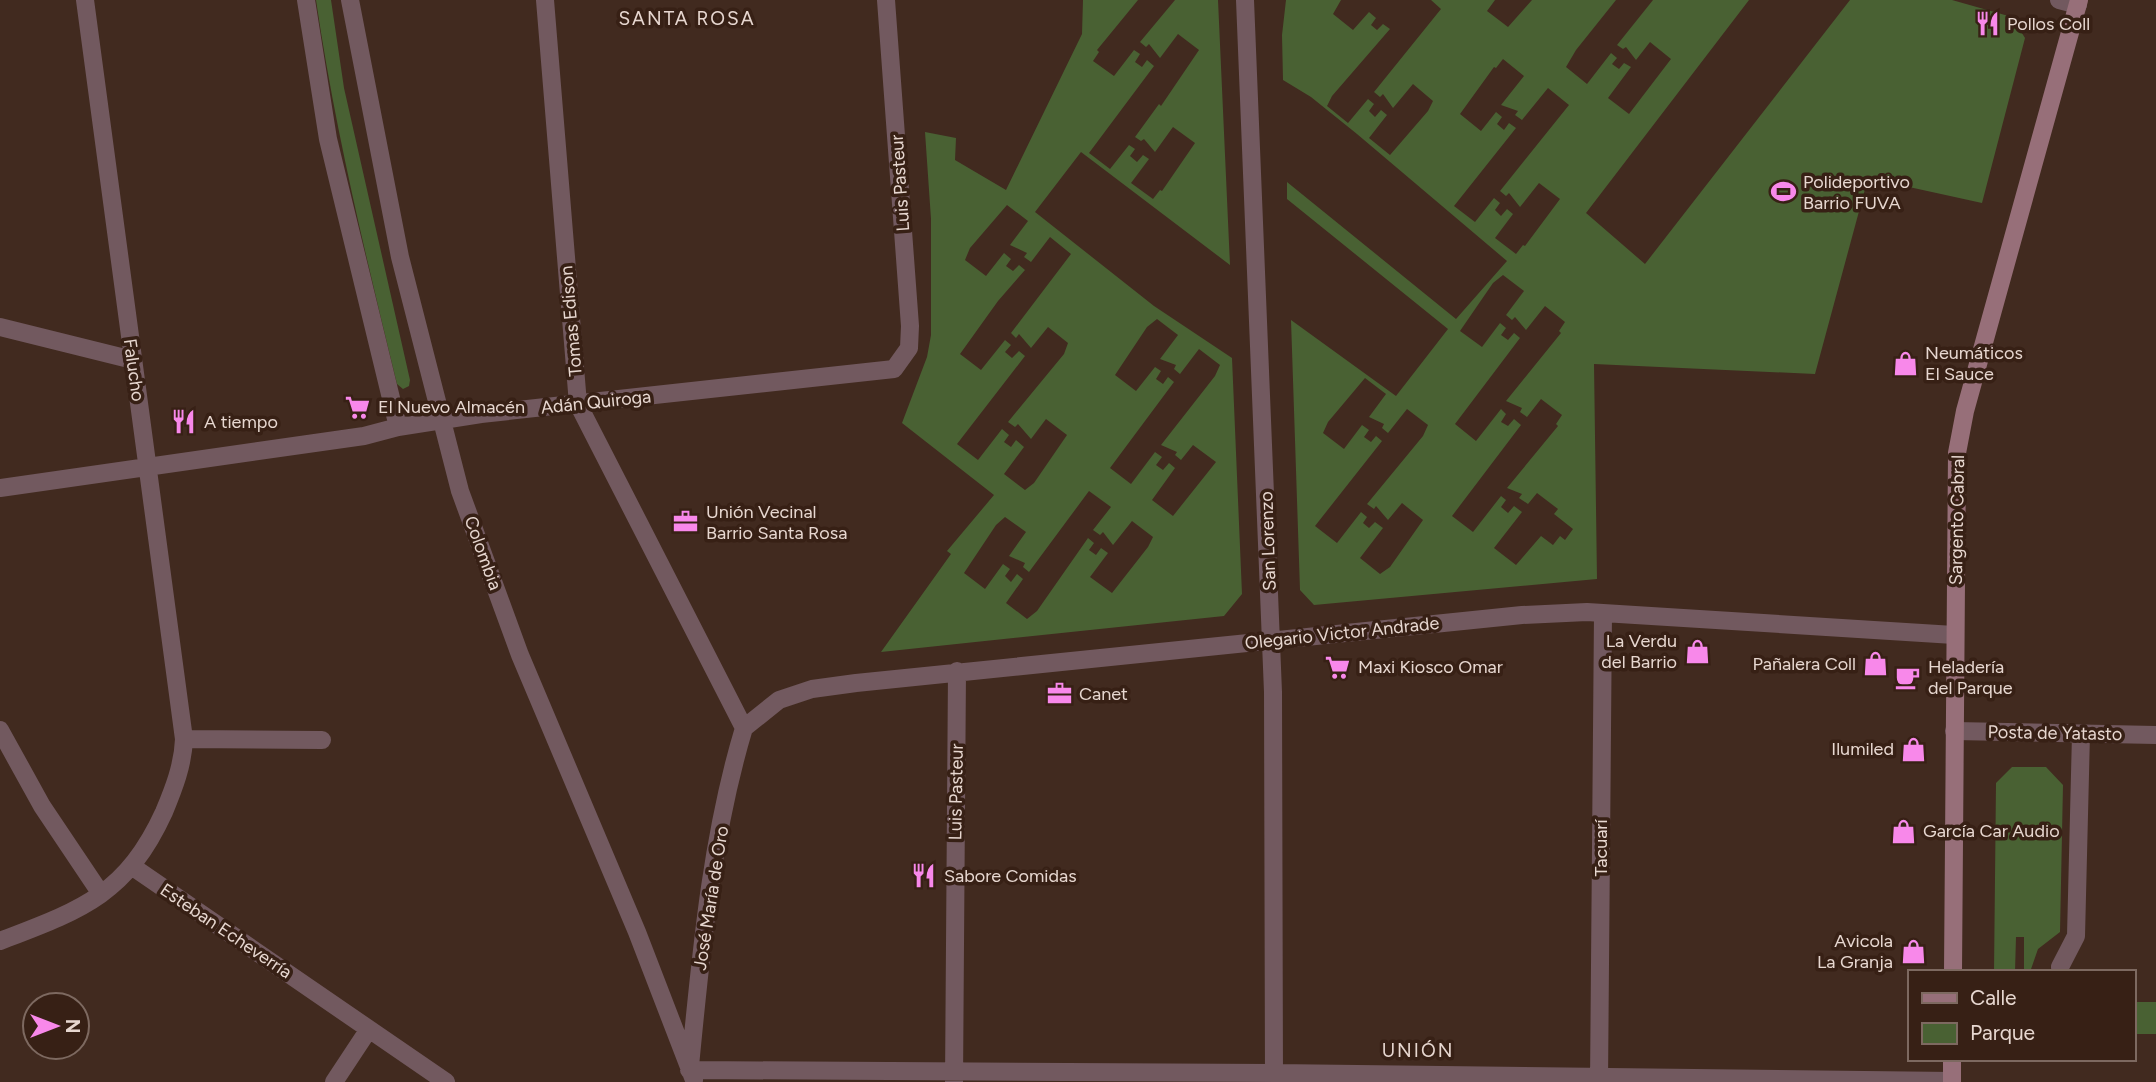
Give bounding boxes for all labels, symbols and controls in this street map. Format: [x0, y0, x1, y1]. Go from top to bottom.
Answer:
district label: SANTA ROSA [618, 7, 756, 30]
restaurant icon: Pollos Coll [1973, 10, 2001, 38]
place label: Pollos Coll [2007, 13, 2090, 35]
street label: Luis Pasteur [886, 134, 914, 232]
place label: Polideportivo Barrio FUVA [1803, 171, 1910, 214]
sports icon: Polideportivo Barrio FUVA [1769, 178, 1797, 206]
street label: Tomas Edison [555, 265, 587, 377]
street label: Falucho [119, 337, 149, 403]
place label: Neumáticos El Sauce [1925, 342, 2023, 385]
shop icon: Neumáticos El Sauce [1891, 349, 1919, 377]
street label: Adán Quiroga [540, 385, 652, 419]
supermarket icon: El Nuevo Almacén [344, 393, 372, 421]
place label: El Nuevo Almacén [378, 396, 525, 418]
restaurant icon: A tiempo [170, 408, 198, 436]
place label: A tiempo [204, 411, 278, 433]
street label: Sargento Cabral [1945, 455, 1969, 585]
street label: San Lorenzo [1255, 491, 1281, 591]
place label: Unión Vecinal Barrio Santa Rosa [706, 501, 847, 544]
office icon: Unión Vecinal Barrio Santa Rosa [672, 508, 700, 536]
street label: Colombia [459, 513, 507, 593]
street label: Olegario Victor Andrade [1244, 612, 1440, 654]
place label: La Verdu del Barrio [1601, 630, 1677, 673]
shop icon: La Verdu del Barrio [1683, 637, 1711, 665]
shop icon: Pañalera Coll [1862, 650, 1890, 678]
supermarket icon: Maxi Kiosco Omar [1324, 653, 1352, 681]
place label: Pañalera Coll [1753, 653, 1856, 675]
place label: Maxi Kiosco Omar [1358, 656, 1503, 678]
place label: Heladería del Parque [1928, 656, 2013, 699]
cafe icon: Heladería del Parque [1894, 663, 1922, 691]
office icon: Canet [1045, 680, 1073, 708]
place label: Canet [1079, 683, 1128, 705]
street label: Posta de Yatasto [1987, 721, 2123, 745]
shop icon: Ilumiled [1900, 735, 1928, 763]
place label: Ilumiled [1831, 738, 1894, 760]
street label: Luis Pasteur [944, 743, 968, 841]
shop icon: García Car Audio [1889, 817, 1917, 845]
street label: Tacuarí [1590, 819, 1612, 877]
place label: García Car Audio [1923, 820, 2060, 842]
street label: José María de Oro [689, 824, 733, 972]
restaurant icon: Sabore Comidas [910, 862, 938, 890]
place label: Sabore Comidas [944, 865, 1077, 887]
street label: Esteban Echeverría [156, 879, 296, 983]
place label: Avicola La Granja [1817, 930, 1893, 973]
shop icon: Avicola La Granja [1899, 937, 1927, 965]
legend [1908, 970, 2135, 1061]
text: Calle [1970, 985, 2017, 1010]
north arrow [21, 991, 91, 1061]
text: N [61, 1019, 84, 1033]
text: Parque [1970, 1020, 2035, 1045]
district label: UNIÓN [1382, 1039, 1454, 1062]

